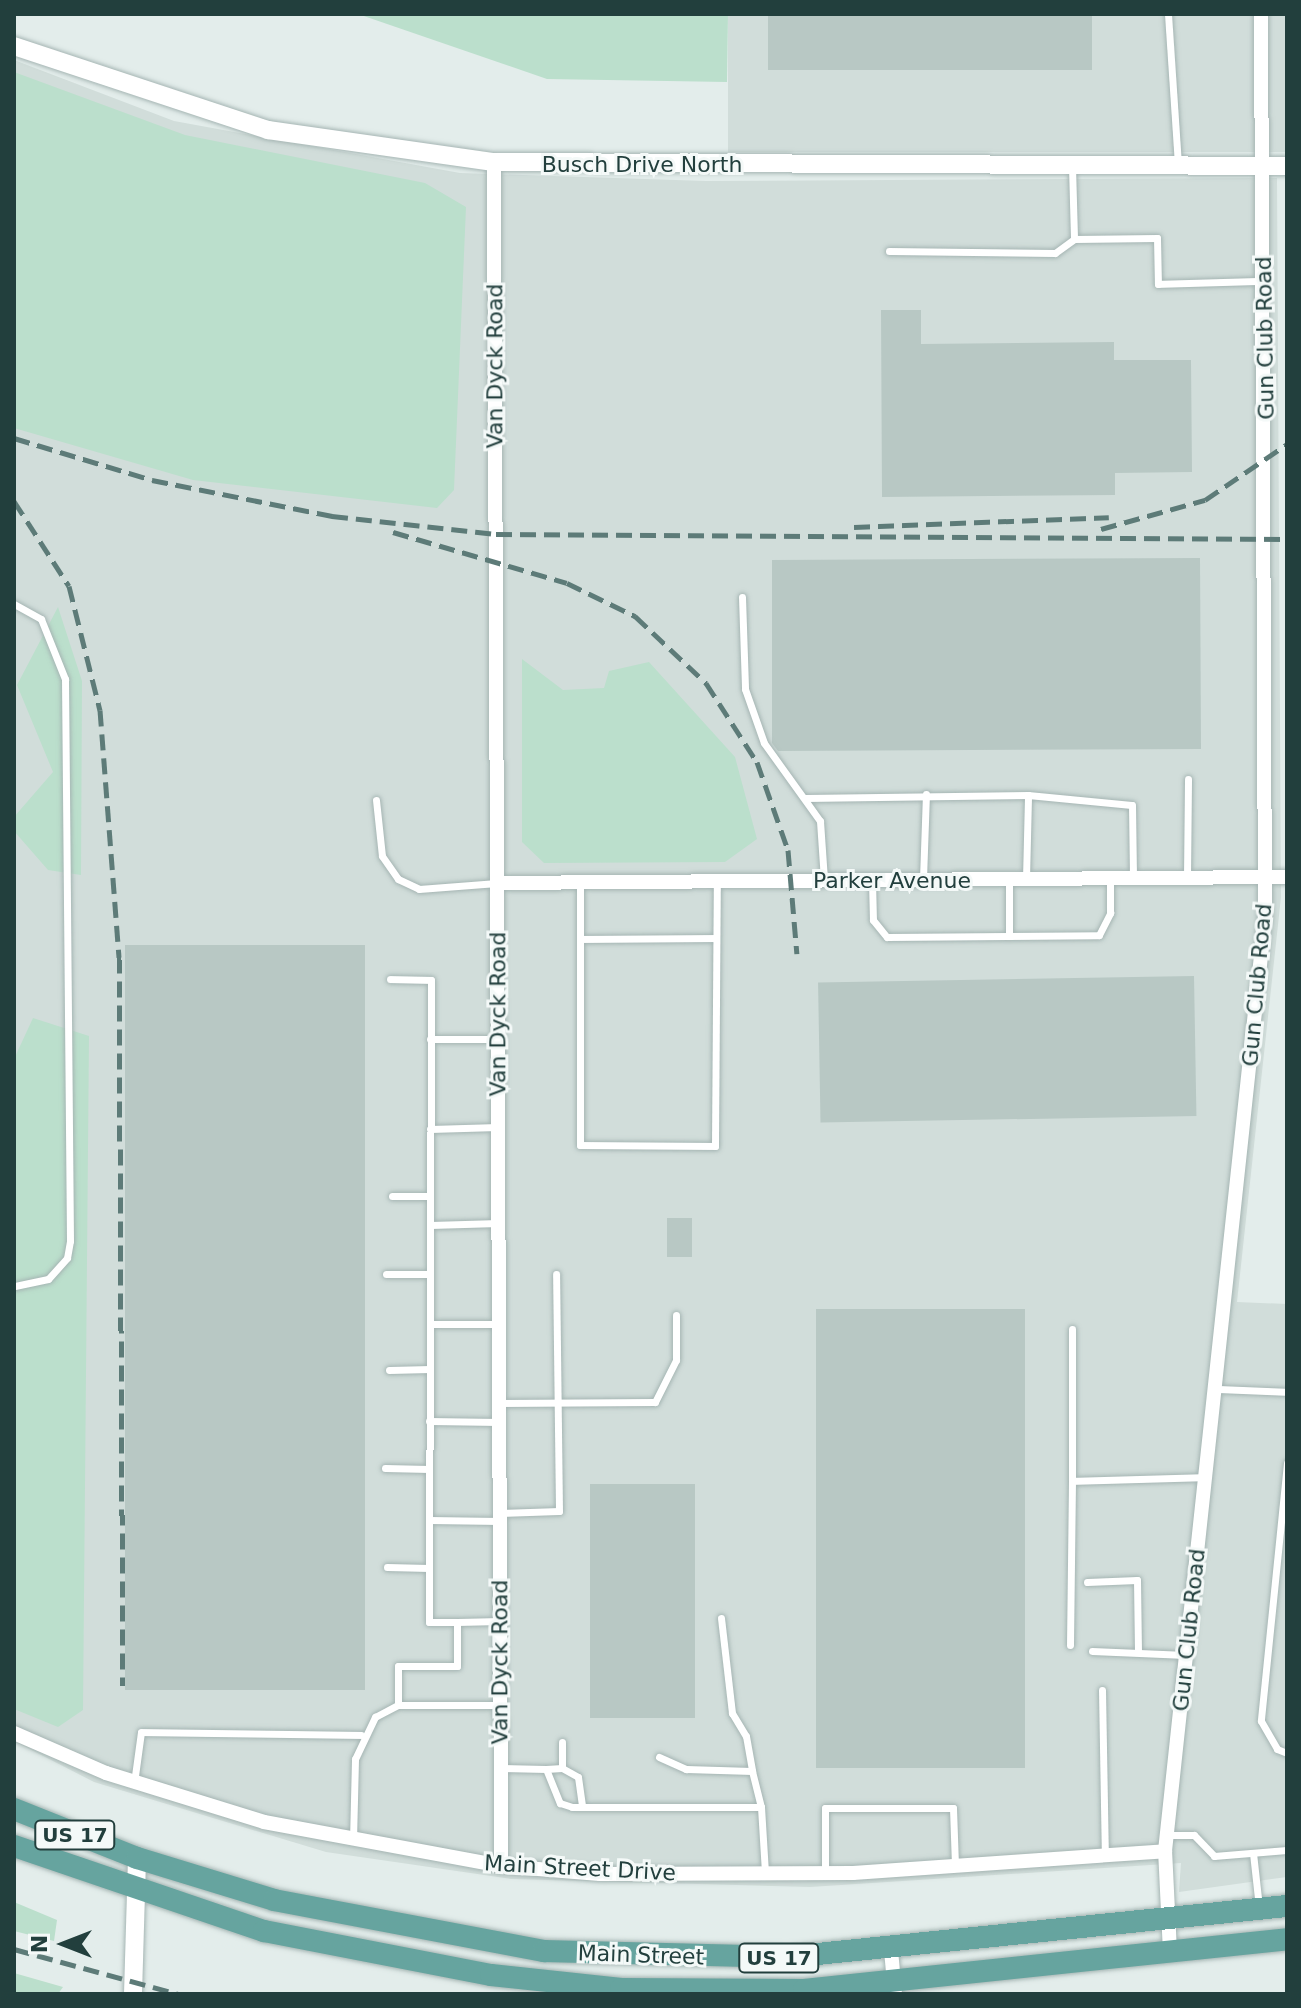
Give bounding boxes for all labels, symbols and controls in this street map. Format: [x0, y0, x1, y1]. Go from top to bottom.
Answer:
street label: Busch Drive North [542, 152, 742, 178]
street label: Gun Club Road [1250, 256, 1280, 420]
street label: Van Dyck Road [482, 284, 508, 448]
street label: Parker Avenue [813, 868, 971, 894]
street label: Gun Club Road [1237, 902, 1277, 1068]
street label: Van Dyck Road [485, 932, 511, 1096]
street label: Gun Club Road [1167, 1547, 1211, 1713]
street label: Van Dyck Road [487, 1580, 513, 1744]
road number: US 17 [33, 1819, 117, 1851]
street label: Main Street Drive [483, 1850, 677, 1886]
north arrow [24, 1904, 104, 1984]
text: N [27, 1935, 52, 1953]
street label: Main Street [577, 1940, 705, 1970]
road number: US 17 [737, 1942, 821, 1974]

